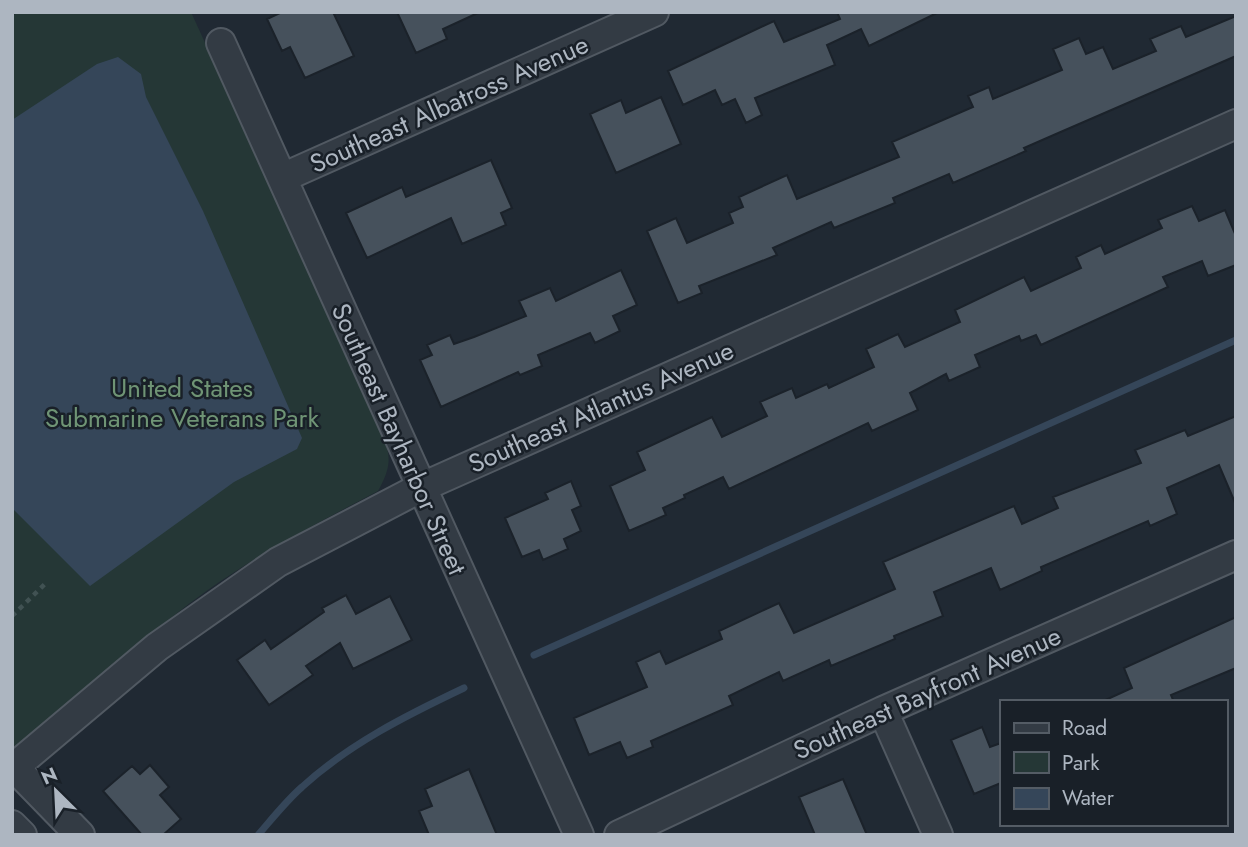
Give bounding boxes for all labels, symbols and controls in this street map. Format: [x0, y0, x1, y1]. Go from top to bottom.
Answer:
street label: Southeast Albatross Avenue [304, 25, 594, 183]
street label: Southeast Bayharbor Street [322, 297, 476, 582]
street label: Southeast Atlantus Avenue [462, 331, 740, 483]
park label: United States Submarine Veterans Park [45, 369, 319, 437]
street label: Southeast Bayfront Avenue [787, 617, 1067, 769]
legend [1000, 700, 1227, 826]
text: Road [1062, 713, 1107, 743]
text: Park [1062, 748, 1100, 778]
north arrow [21, 756, 91, 826]
text: N [37, 761, 62, 791]
text: Water [1062, 783, 1115, 813]

